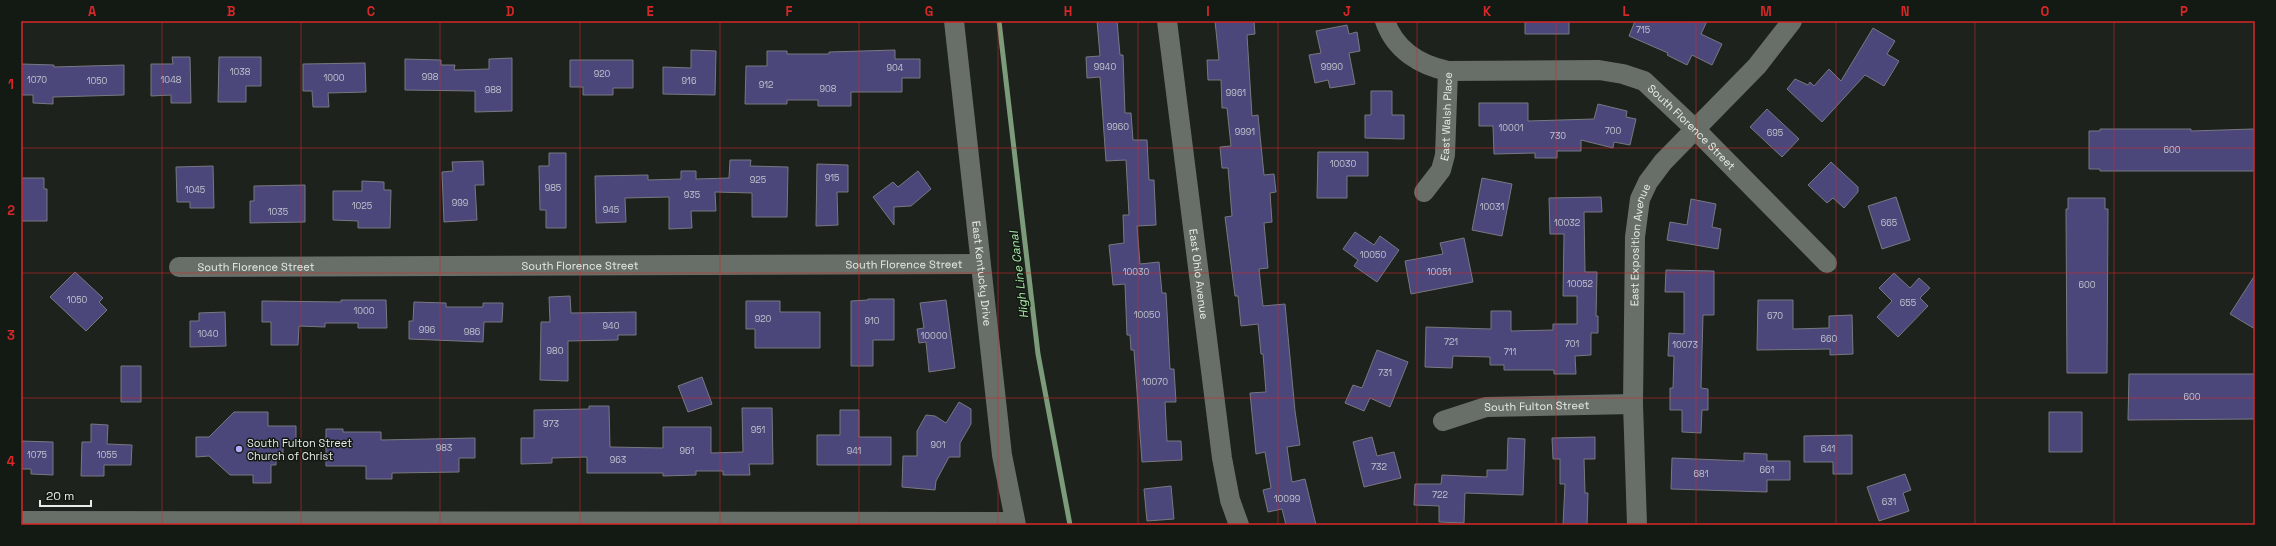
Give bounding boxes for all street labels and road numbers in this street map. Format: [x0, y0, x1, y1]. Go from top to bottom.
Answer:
street label: East Walsh Place [1437, 72, 1455, 162]
street label: South Florence Street [1645, 81, 1738, 173]
street label: East Exposition Avenue [1627, 181, 1653, 306]
street label: East Kentucky Drive [969, 220, 995, 327]
street label: East Ohio Avenue [1186, 228, 1211, 320]
street label: South Florence Street [845, 257, 963, 272]
street label: South Florence Street [521, 258, 639, 273]
street label: South Florence Street [197, 259, 315, 274]
street label: South Fulton Street [1484, 398, 1590, 414]

